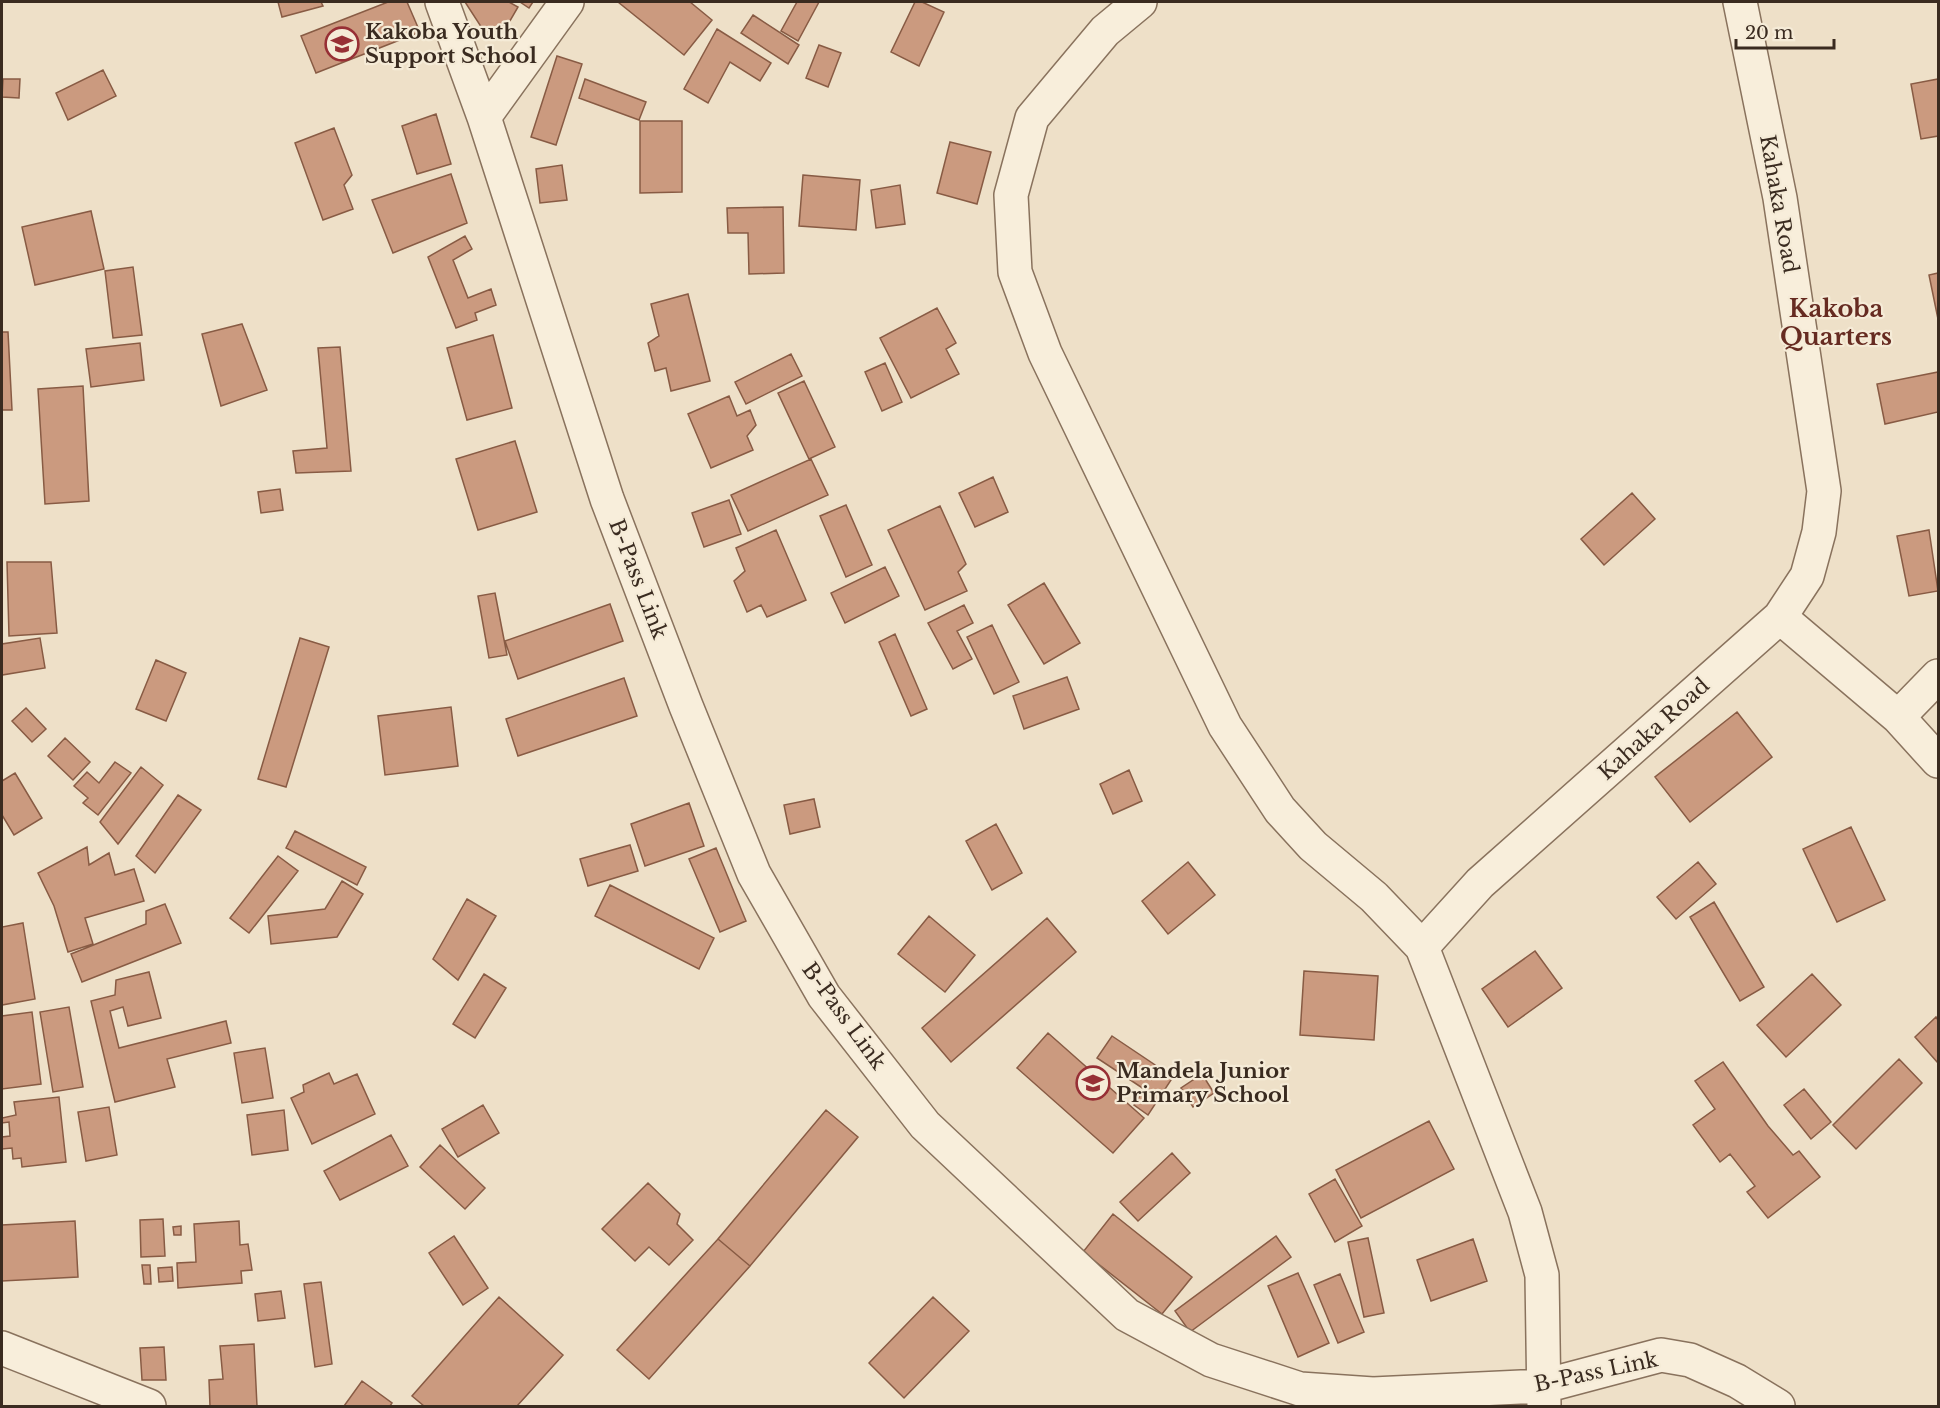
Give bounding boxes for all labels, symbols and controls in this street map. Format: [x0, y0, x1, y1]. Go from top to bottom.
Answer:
scale bar [1736, 12, 1834, 50]
place label: Kakoba Youth Support School [365, 19, 537, 69]
text: 20 m [1745, 22, 1793, 44]
school or university icon: Kakoba Youth Support School [324, 26, 360, 62]
street label: Kahaka Road [1754, 133, 1804, 275]
district label: Kakoba Quarters [1780, 294, 1892, 351]
street label: B-Pass Link [603, 515, 673, 643]
street label: Kahaka Road [1593, 672, 1715, 786]
street label: B-Pass Link [796, 957, 892, 1075]
place label: Mandela Junior Primary School [1116, 1058, 1290, 1108]
school or university icon: Mandela Junior Primary School [1075, 1065, 1111, 1101]
street label: B-Pass Link [1532, 1346, 1661, 1398]

